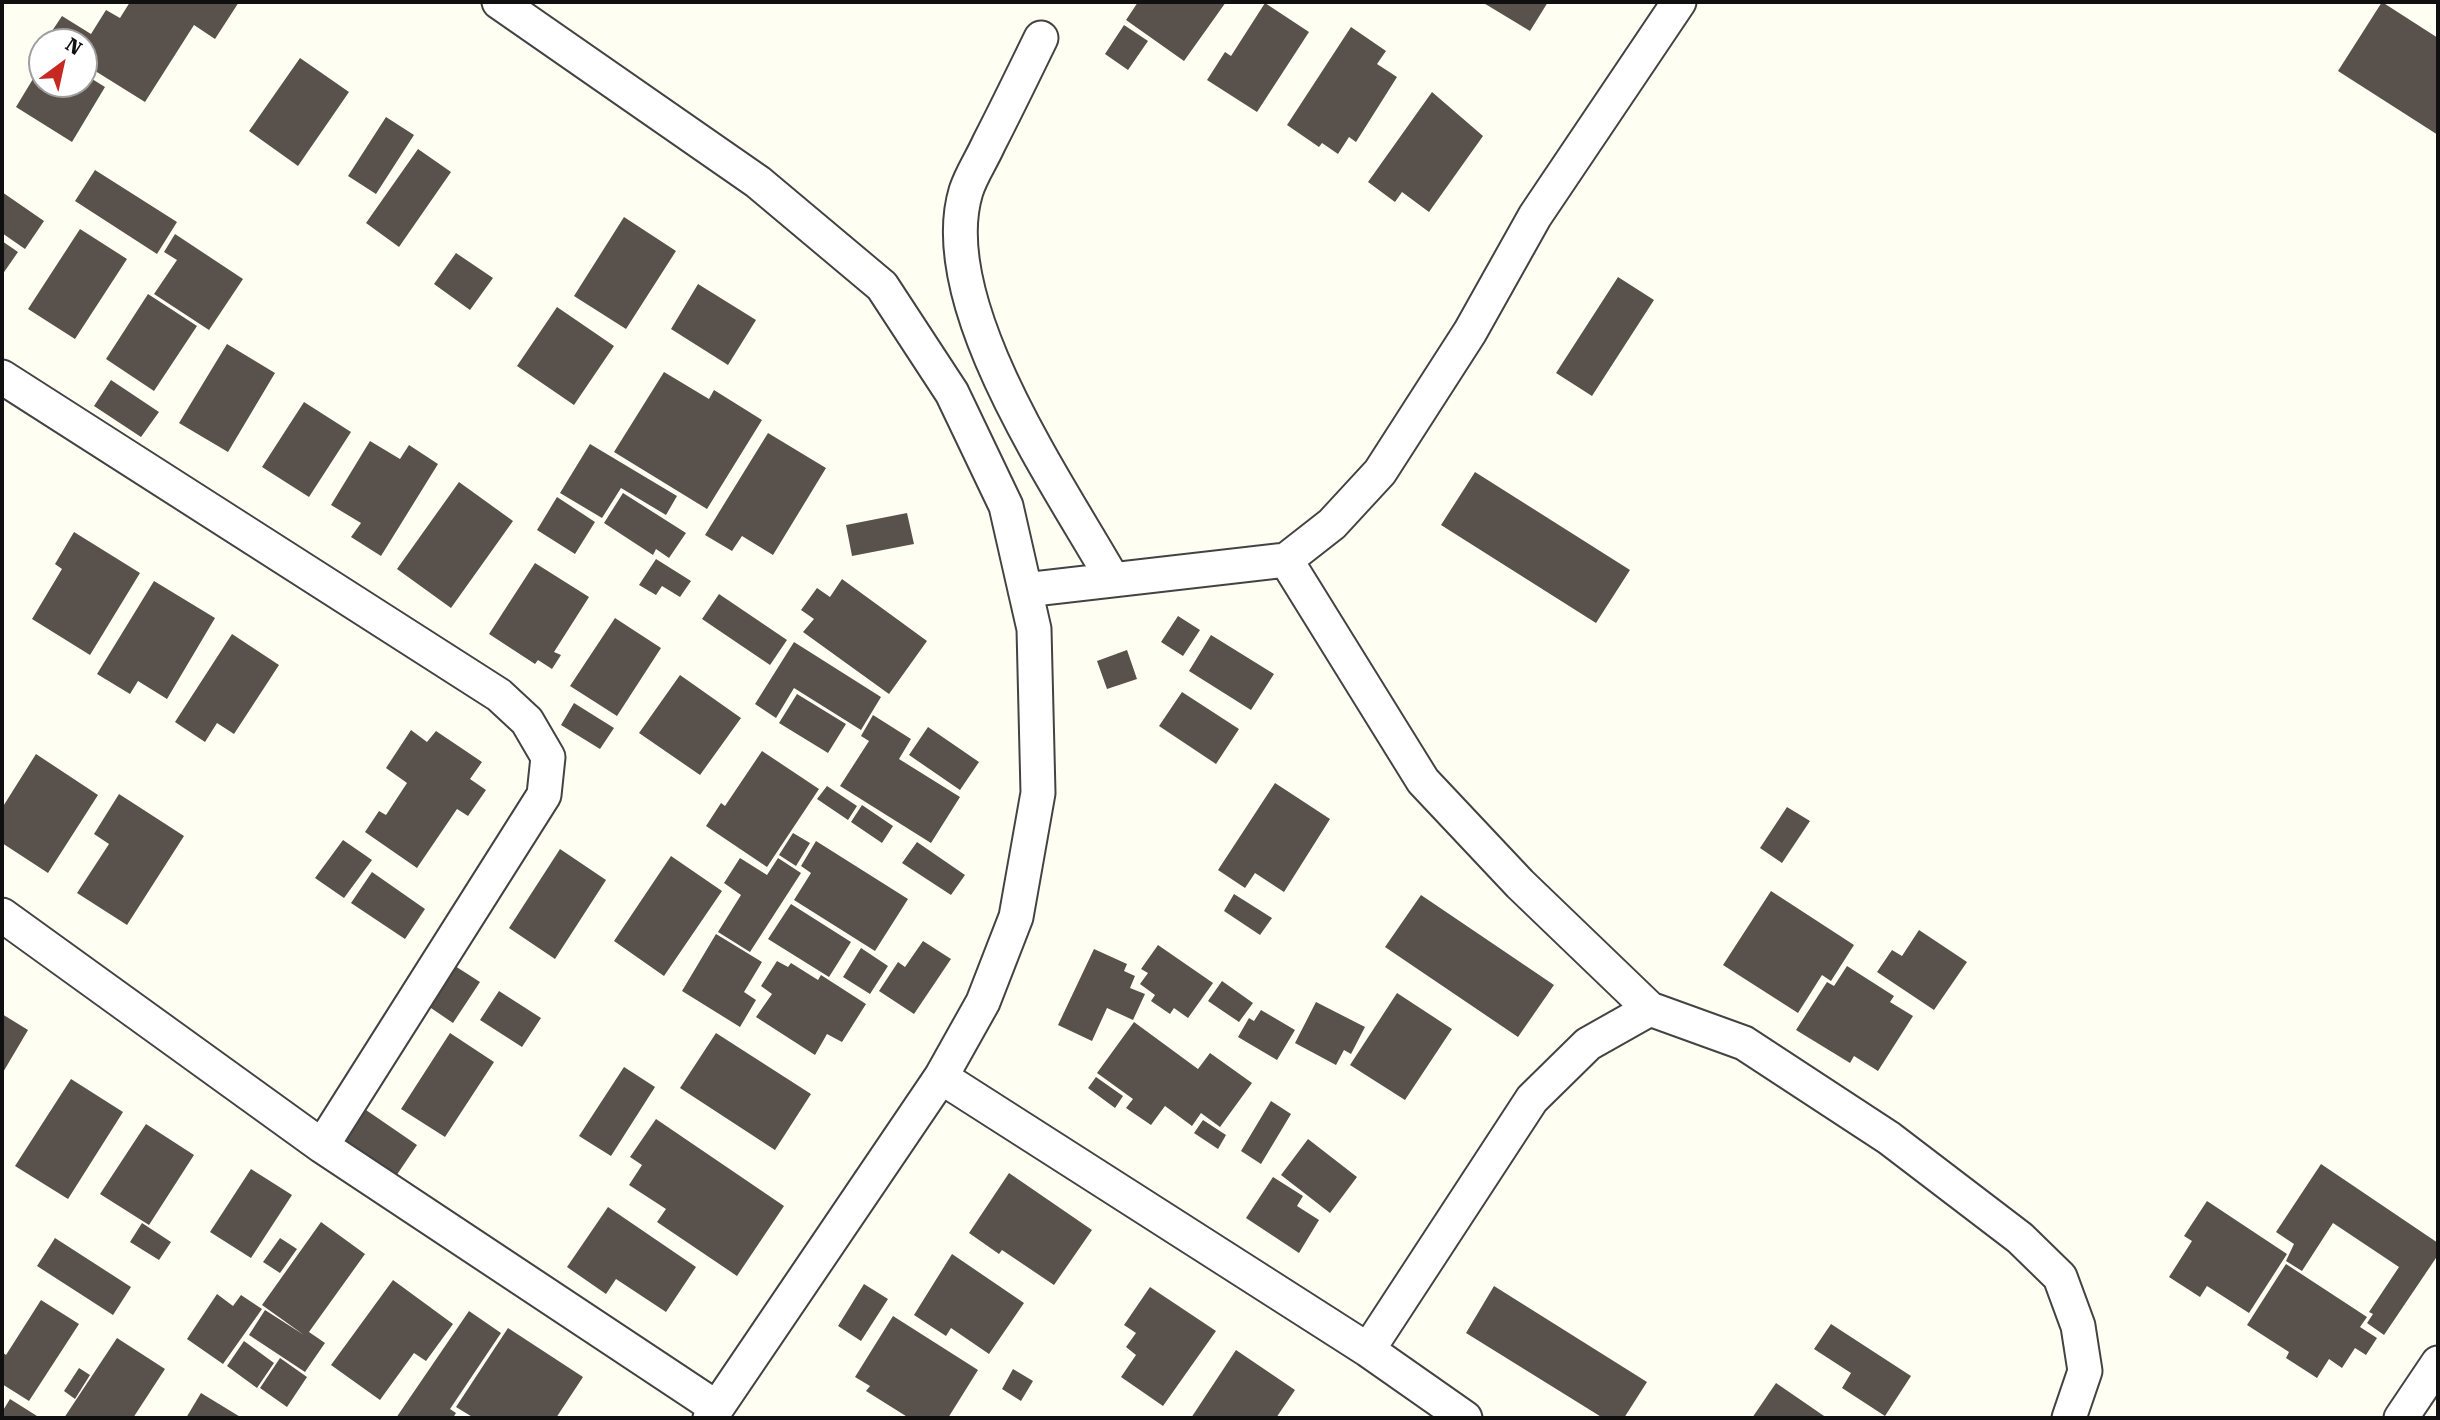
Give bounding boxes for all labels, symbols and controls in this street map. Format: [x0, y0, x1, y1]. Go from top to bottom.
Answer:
north arrow [28, 28, 98, 98]
text: N [61, 33, 86, 60]

